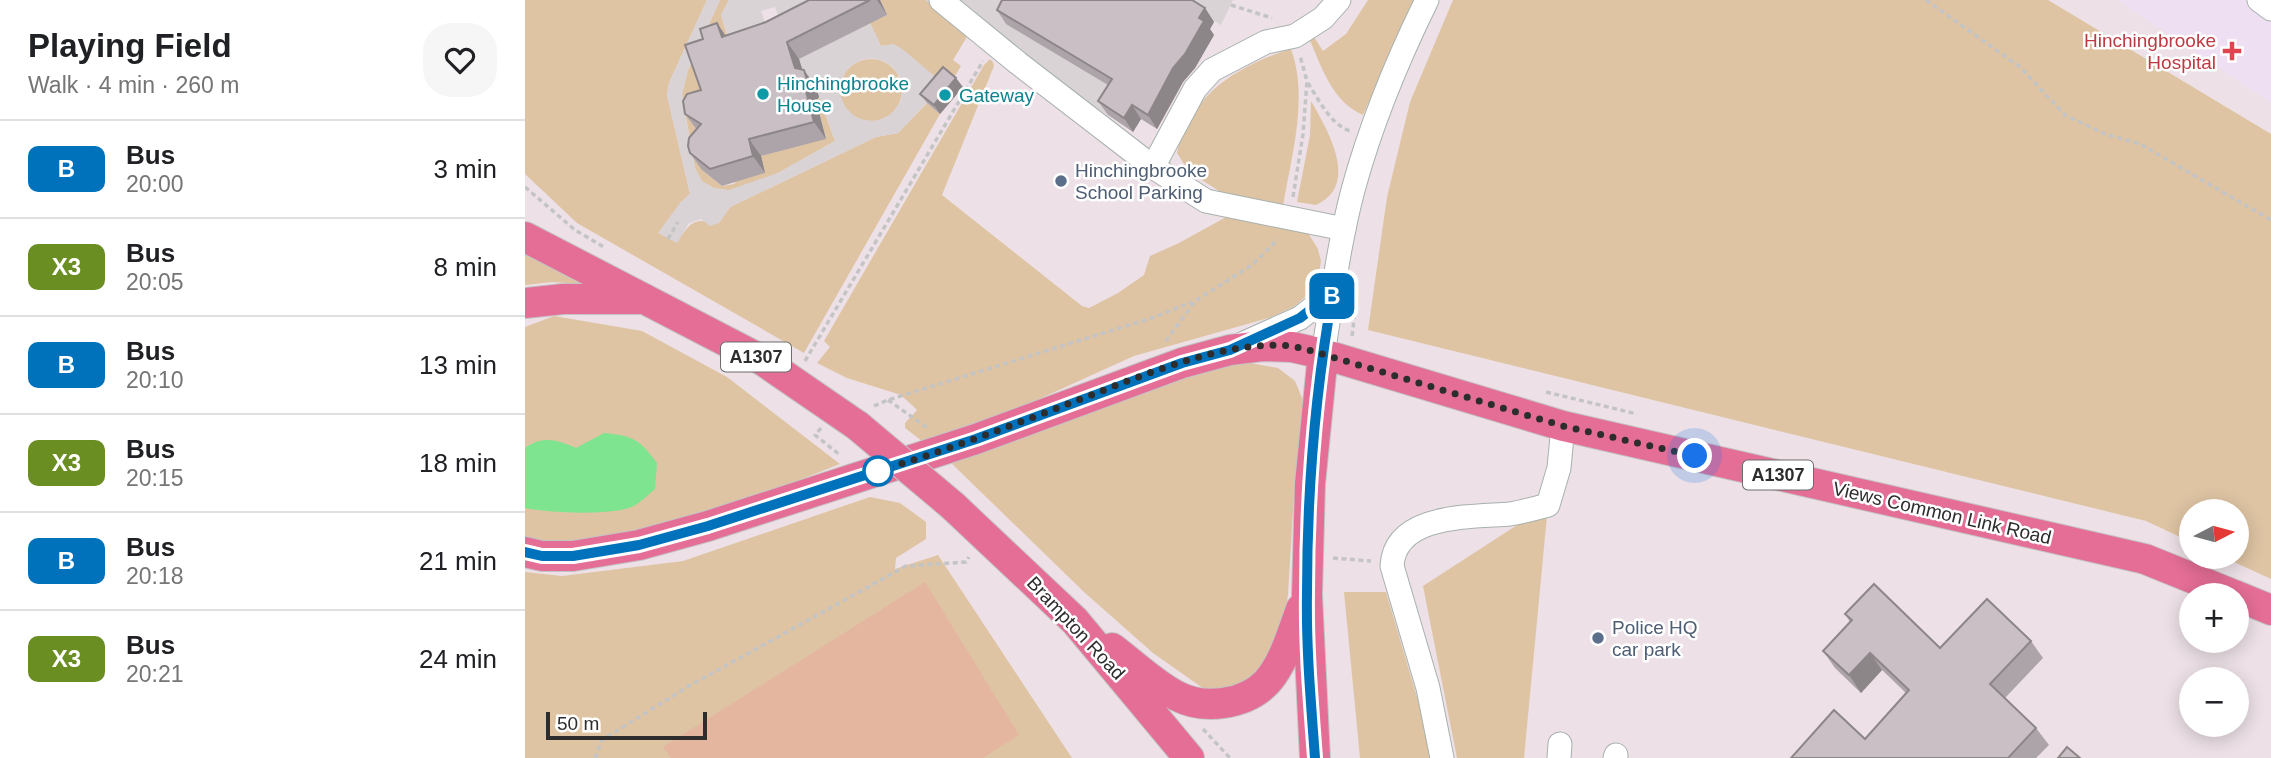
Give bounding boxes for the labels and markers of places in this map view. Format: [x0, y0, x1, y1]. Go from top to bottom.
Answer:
place label: Hinchingbrooke Hospital [2084, 30, 2216, 73]
marker: Hinchingbrooke Hospital [2222, 41, 2242, 61]
place label: Hinchingbrooke House [777, 73, 909, 116]
place label: Gateway [959, 85, 1034, 106]
marker: Hinchingbrooke House [755, 86, 771, 102]
marker: Gateway [937, 87, 953, 103]
place label: Hinchingbrooke School Parking [1075, 160, 1207, 203]
marker: Hinchingbrooke School Parking [1053, 173, 1069, 189]
unlabelled marker [863, 456, 893, 486]
place label: Police HQ car park [1612, 617, 1698, 660]
marker: Police HQ car park [1590, 630, 1606, 646]

